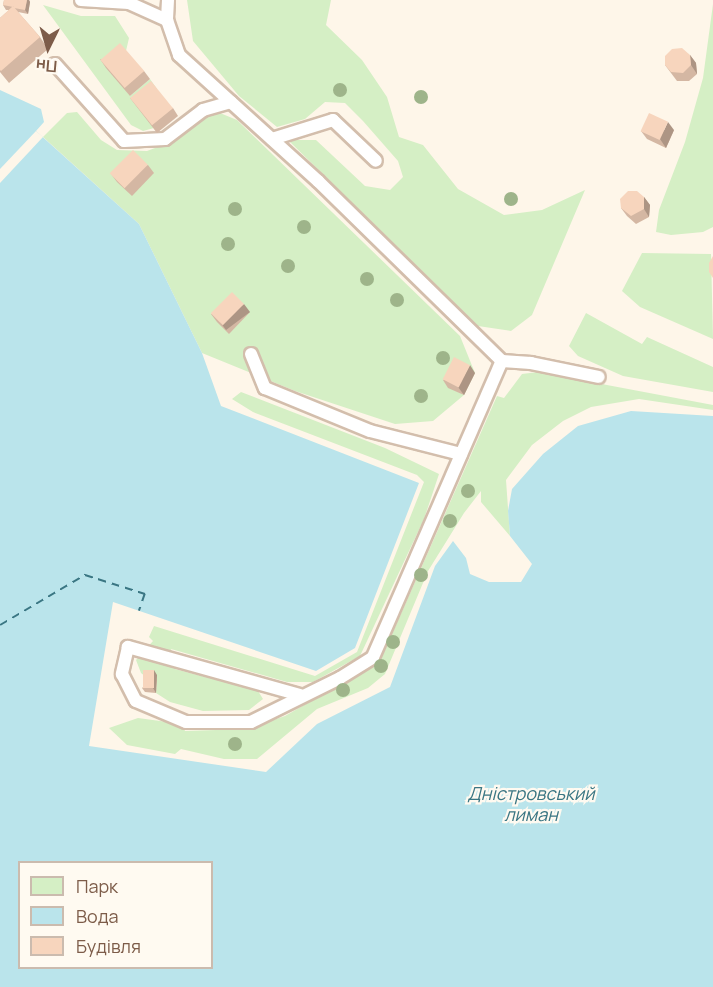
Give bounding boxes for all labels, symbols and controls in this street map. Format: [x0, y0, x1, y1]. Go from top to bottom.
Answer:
north arrow [18, 18, 78, 78]
text: Пн [35, 54, 58, 78]
water label: Дністровський лиман [468, 783, 594, 826]
legend [18, 861, 213, 969]
text: Парк [76, 874, 118, 898]
text: Вода [76, 904, 118, 928]
text: Будівля [76, 934, 141, 958]

